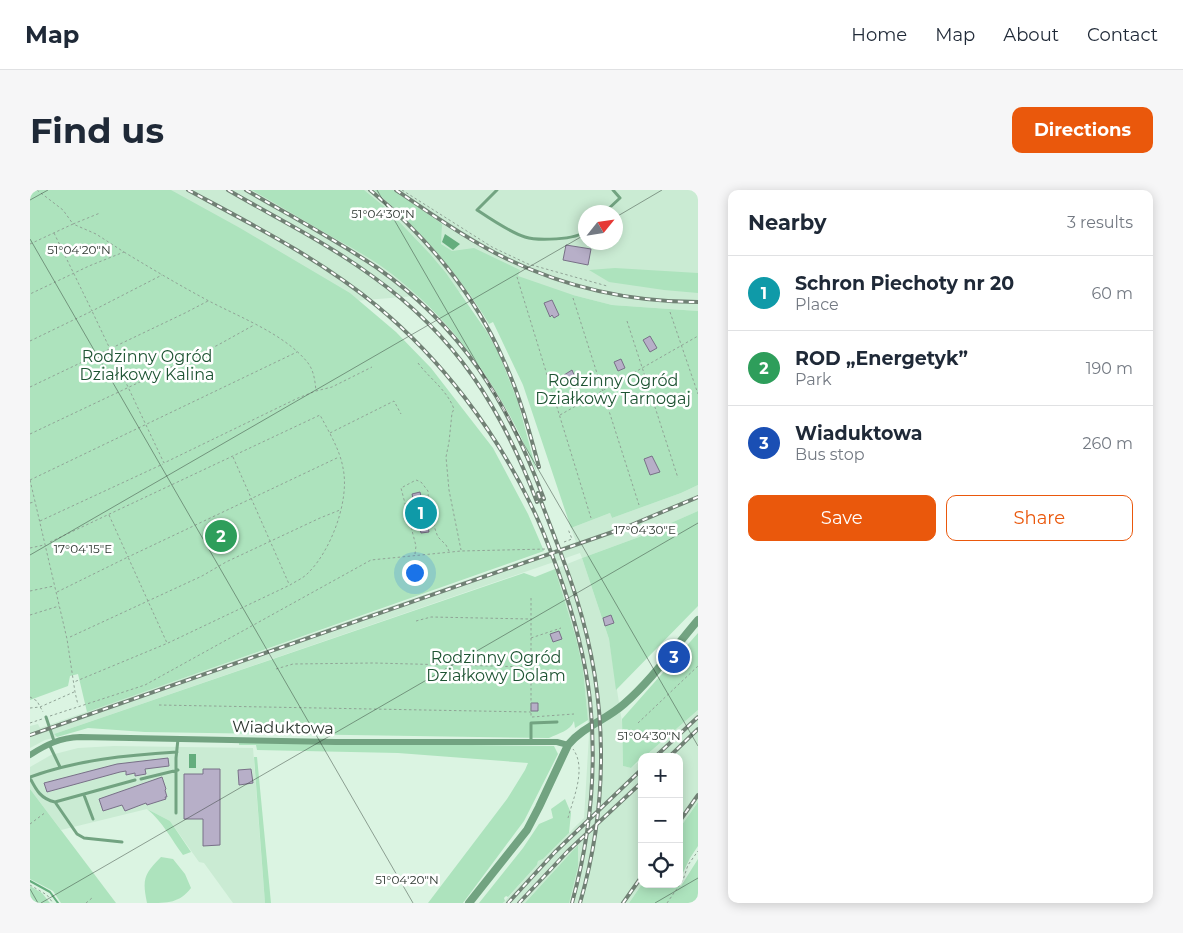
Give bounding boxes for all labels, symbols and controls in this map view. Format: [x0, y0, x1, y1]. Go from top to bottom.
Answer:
text: Map [25, 20, 79, 49]
text: Home [851, 24, 907, 46]
text: Map [935, 24, 975, 46]
text: About [1003, 24, 1059, 46]
text: Contact [1087, 24, 1158, 46]
button: Directions [1012, 107, 1153, 153]
text: Find us [30, 109, 164, 152]
north arrow [578, 205, 623, 250]
text: 51°04'30"N [351, 206, 415, 221]
text: Nearby [748, 210, 827, 235]
text: 3 results [1067, 213, 1133, 232]
text: 51°04'20"N [47, 242, 111, 257]
text: Schron Piechoty nr 20 [795, 272, 1014, 295]
text: 1 [761, 284, 767, 303]
text: 60 m [1091, 284, 1133, 303]
text: Place [795, 295, 839, 314]
park label: Rodzinny Ogród Działkowy Kalina [80, 347, 214, 384]
text: ROD „Energetyk” [795, 347, 968, 370]
text: 2 [759, 359, 769, 378]
text: 190 m [1086, 359, 1133, 378]
text: Park [795, 370, 832, 389]
park label: Rodzinny Ogród Działkowy Tarnogaj [535, 371, 691, 408]
text: Wiaduktowa [795, 422, 922, 445]
text: 3 [759, 434, 769, 453]
text: 260 m [1082, 434, 1133, 453]
text: Bus stop [795, 445, 865, 464]
pin: 1 [405, 494, 437, 532]
button: Save [748, 495, 936, 541]
button: Share [946, 495, 1133, 541]
pin: 2 [205, 517, 237, 555]
text: 17°04'30"E [614, 522, 676, 537]
text: 17°04'15"E [54, 541, 112, 556]
your location [402, 560, 428, 586]
pin: 3 [658, 638, 690, 676]
park label: Rodzinny Ogród Działkowy Dolam [426, 648, 566, 685]
street label: Wiaduktowa [232, 717, 334, 738]
text: 51°04'30"N [617, 728, 681, 743]
map controls [638, 753, 683, 888]
button: + [638, 753, 683, 798]
button: − [638, 798, 683, 843]
button: locate [638, 843, 683, 888]
text: 51°04'20"N [375, 872, 439, 887]

